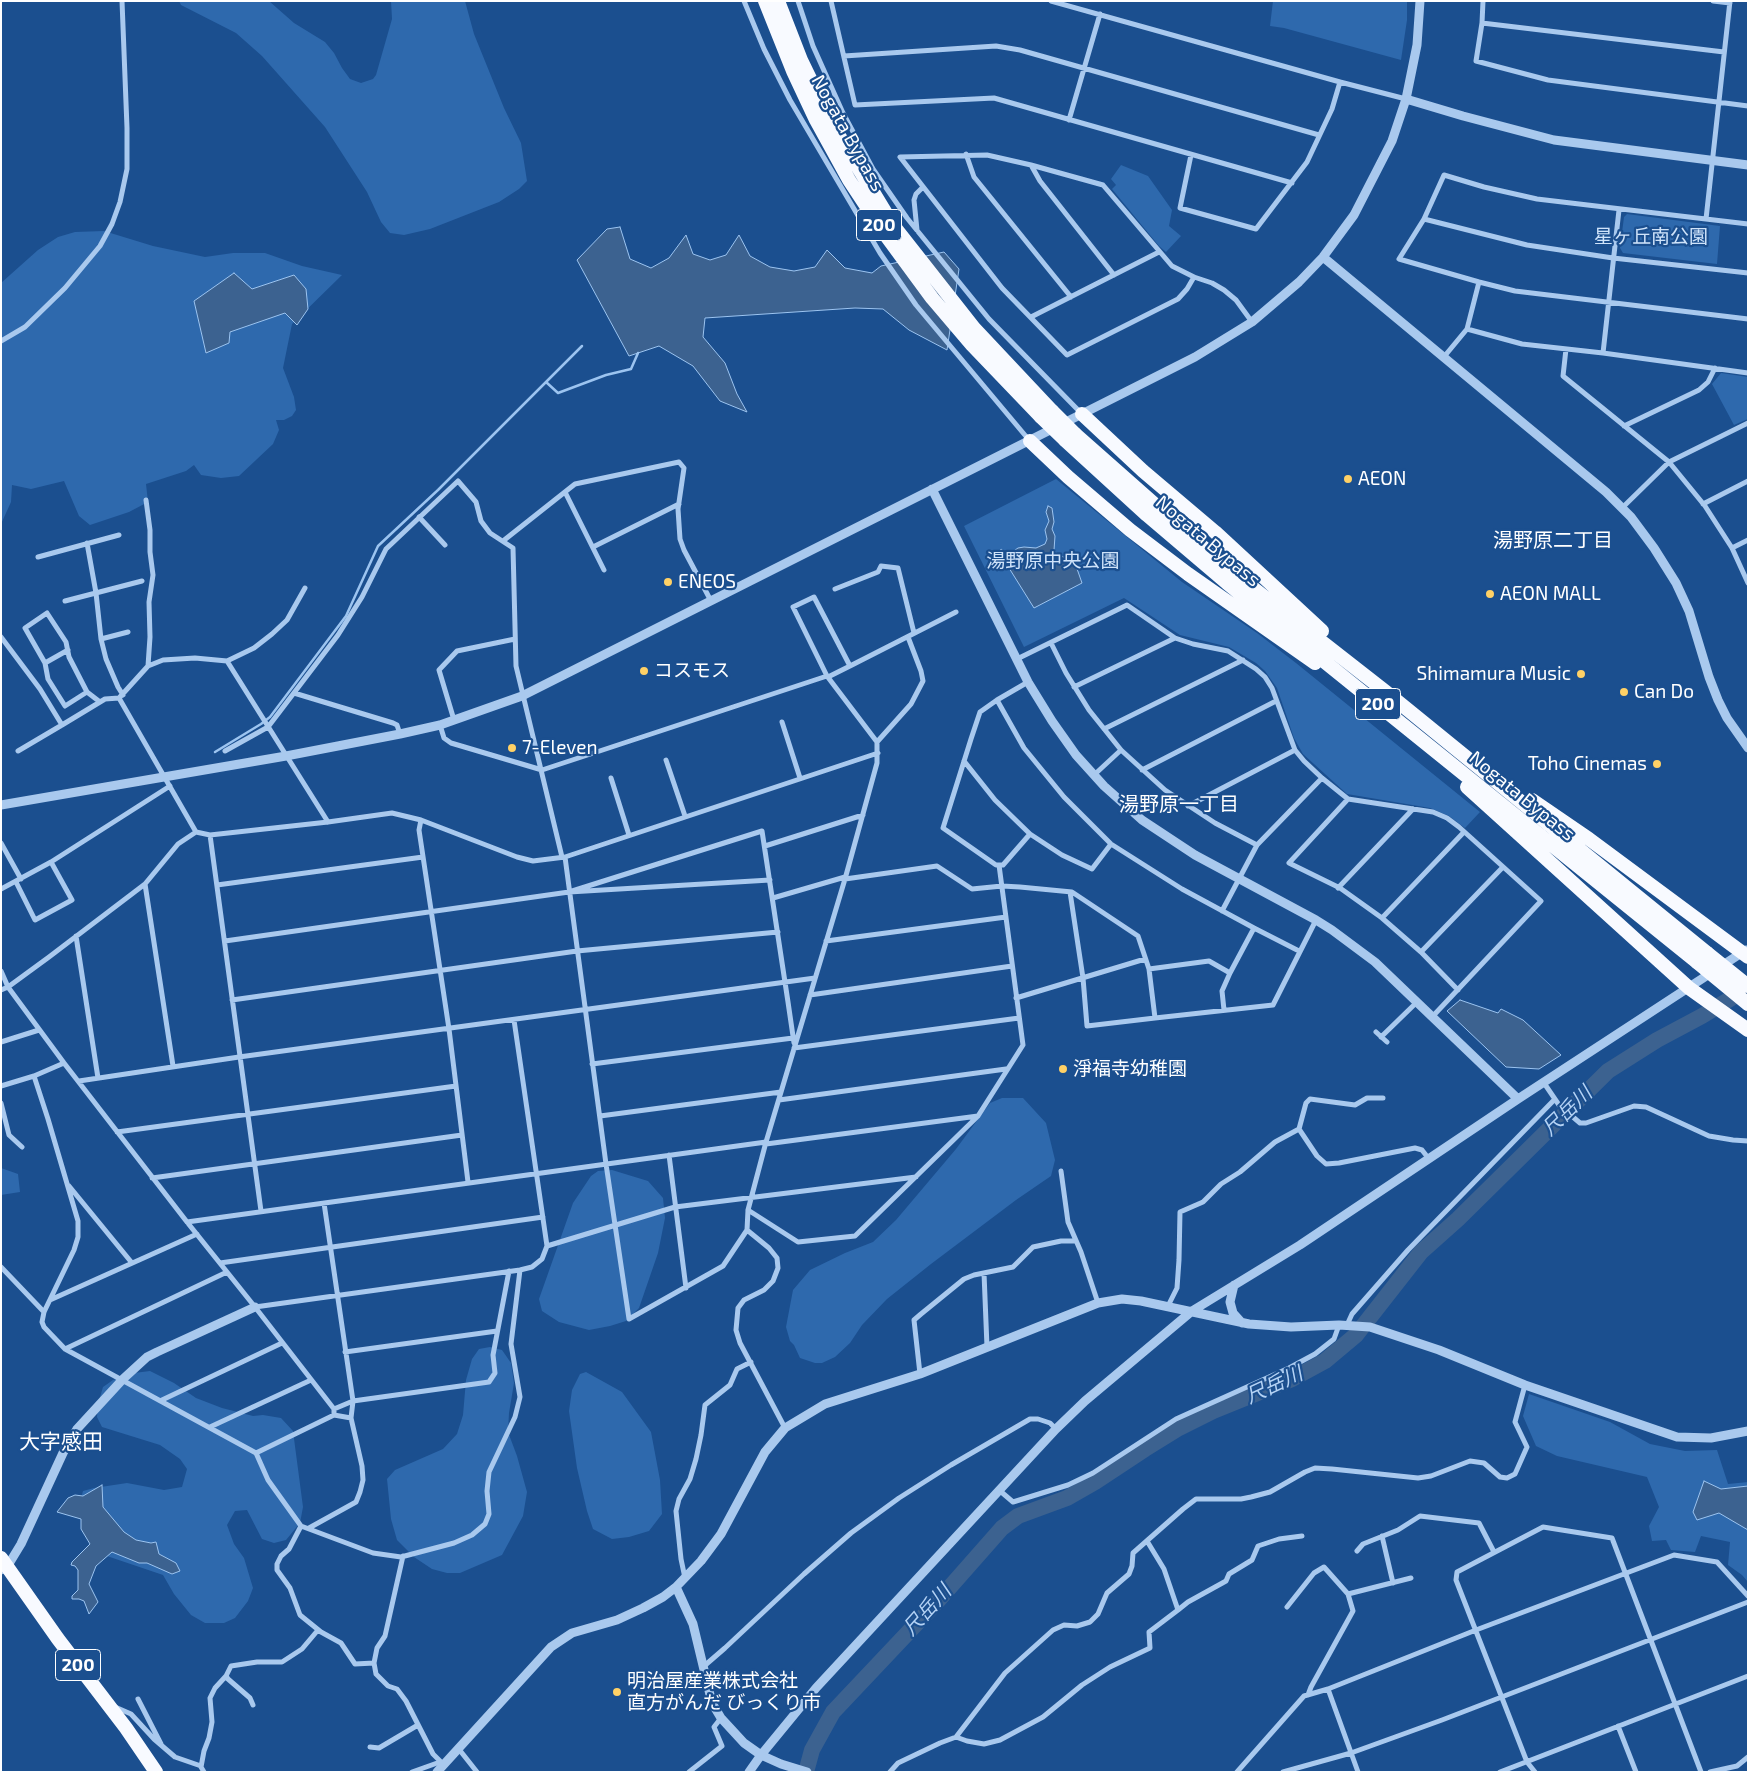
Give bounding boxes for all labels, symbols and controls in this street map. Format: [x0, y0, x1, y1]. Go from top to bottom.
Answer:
street label: Nogata Bypass [807, 71, 889, 195]
road number: 200 [856, 210, 902, 240]
park label: 星ヶ丘南公園 [1594, 226, 1708, 248]
place label: AEON [1358, 468, 1406, 490]
marker: AEON [1342, 473, 1354, 485]
street label: Nogata Bypass [1151, 491, 1265, 591]
district label: 湯野原二丁目 [1493, 528, 1613, 552]
park label: 湯野原中央公園 [987, 550, 1119, 572]
place label: ENEOS [678, 571, 736, 593]
marker: ENEOS [662, 576, 674, 588]
place label: AEON MALL [1500, 583, 1601, 605]
marker: AEON MALL [1484, 588, 1496, 600]
place label: コスモス [654, 660, 730, 682]
place label: Shimamura Music [1417, 663, 1571, 685]
marker: コスモス [638, 665, 650, 677]
marker: Shimamura Music [1575, 668, 1587, 680]
place label: Can Do [1634, 681, 1694, 703]
marker: Can Do [1618, 686, 1630, 698]
road number: 200 [1356, 689, 1400, 720]
place label: 7-Eleven [522, 737, 597, 759]
marker: 7-Eleven [506, 742, 518, 754]
street label: Nogata Bypass [1464, 746, 1580, 846]
place label: Toho Cinemas [1528, 753, 1647, 775]
marker: Toho Cinemas [1651, 758, 1663, 770]
district label: 湯野原一丁目 [1119, 792, 1239, 816]
place label: 淨福寺幼稚園 [1073, 1058, 1187, 1080]
marker: 淨福寺幼稚園 [1057, 1063, 1069, 1075]
water label: 尺岳川 [1537, 1082, 1597, 1140]
water label: 尺岳川 [1242, 1361, 1306, 1409]
district label: 大字感田 [19, 1429, 103, 1455]
water label: 尺岳川 [898, 1580, 956, 1640]
road number: 200 [56, 1650, 100, 1680]
place label: 明治屋産業株式会社 直方がんだ びっくり市 [627, 1670, 821, 1714]
marker: 明治屋産業株式会社 直方がんだ びっくり市 [611, 1686, 623, 1698]

